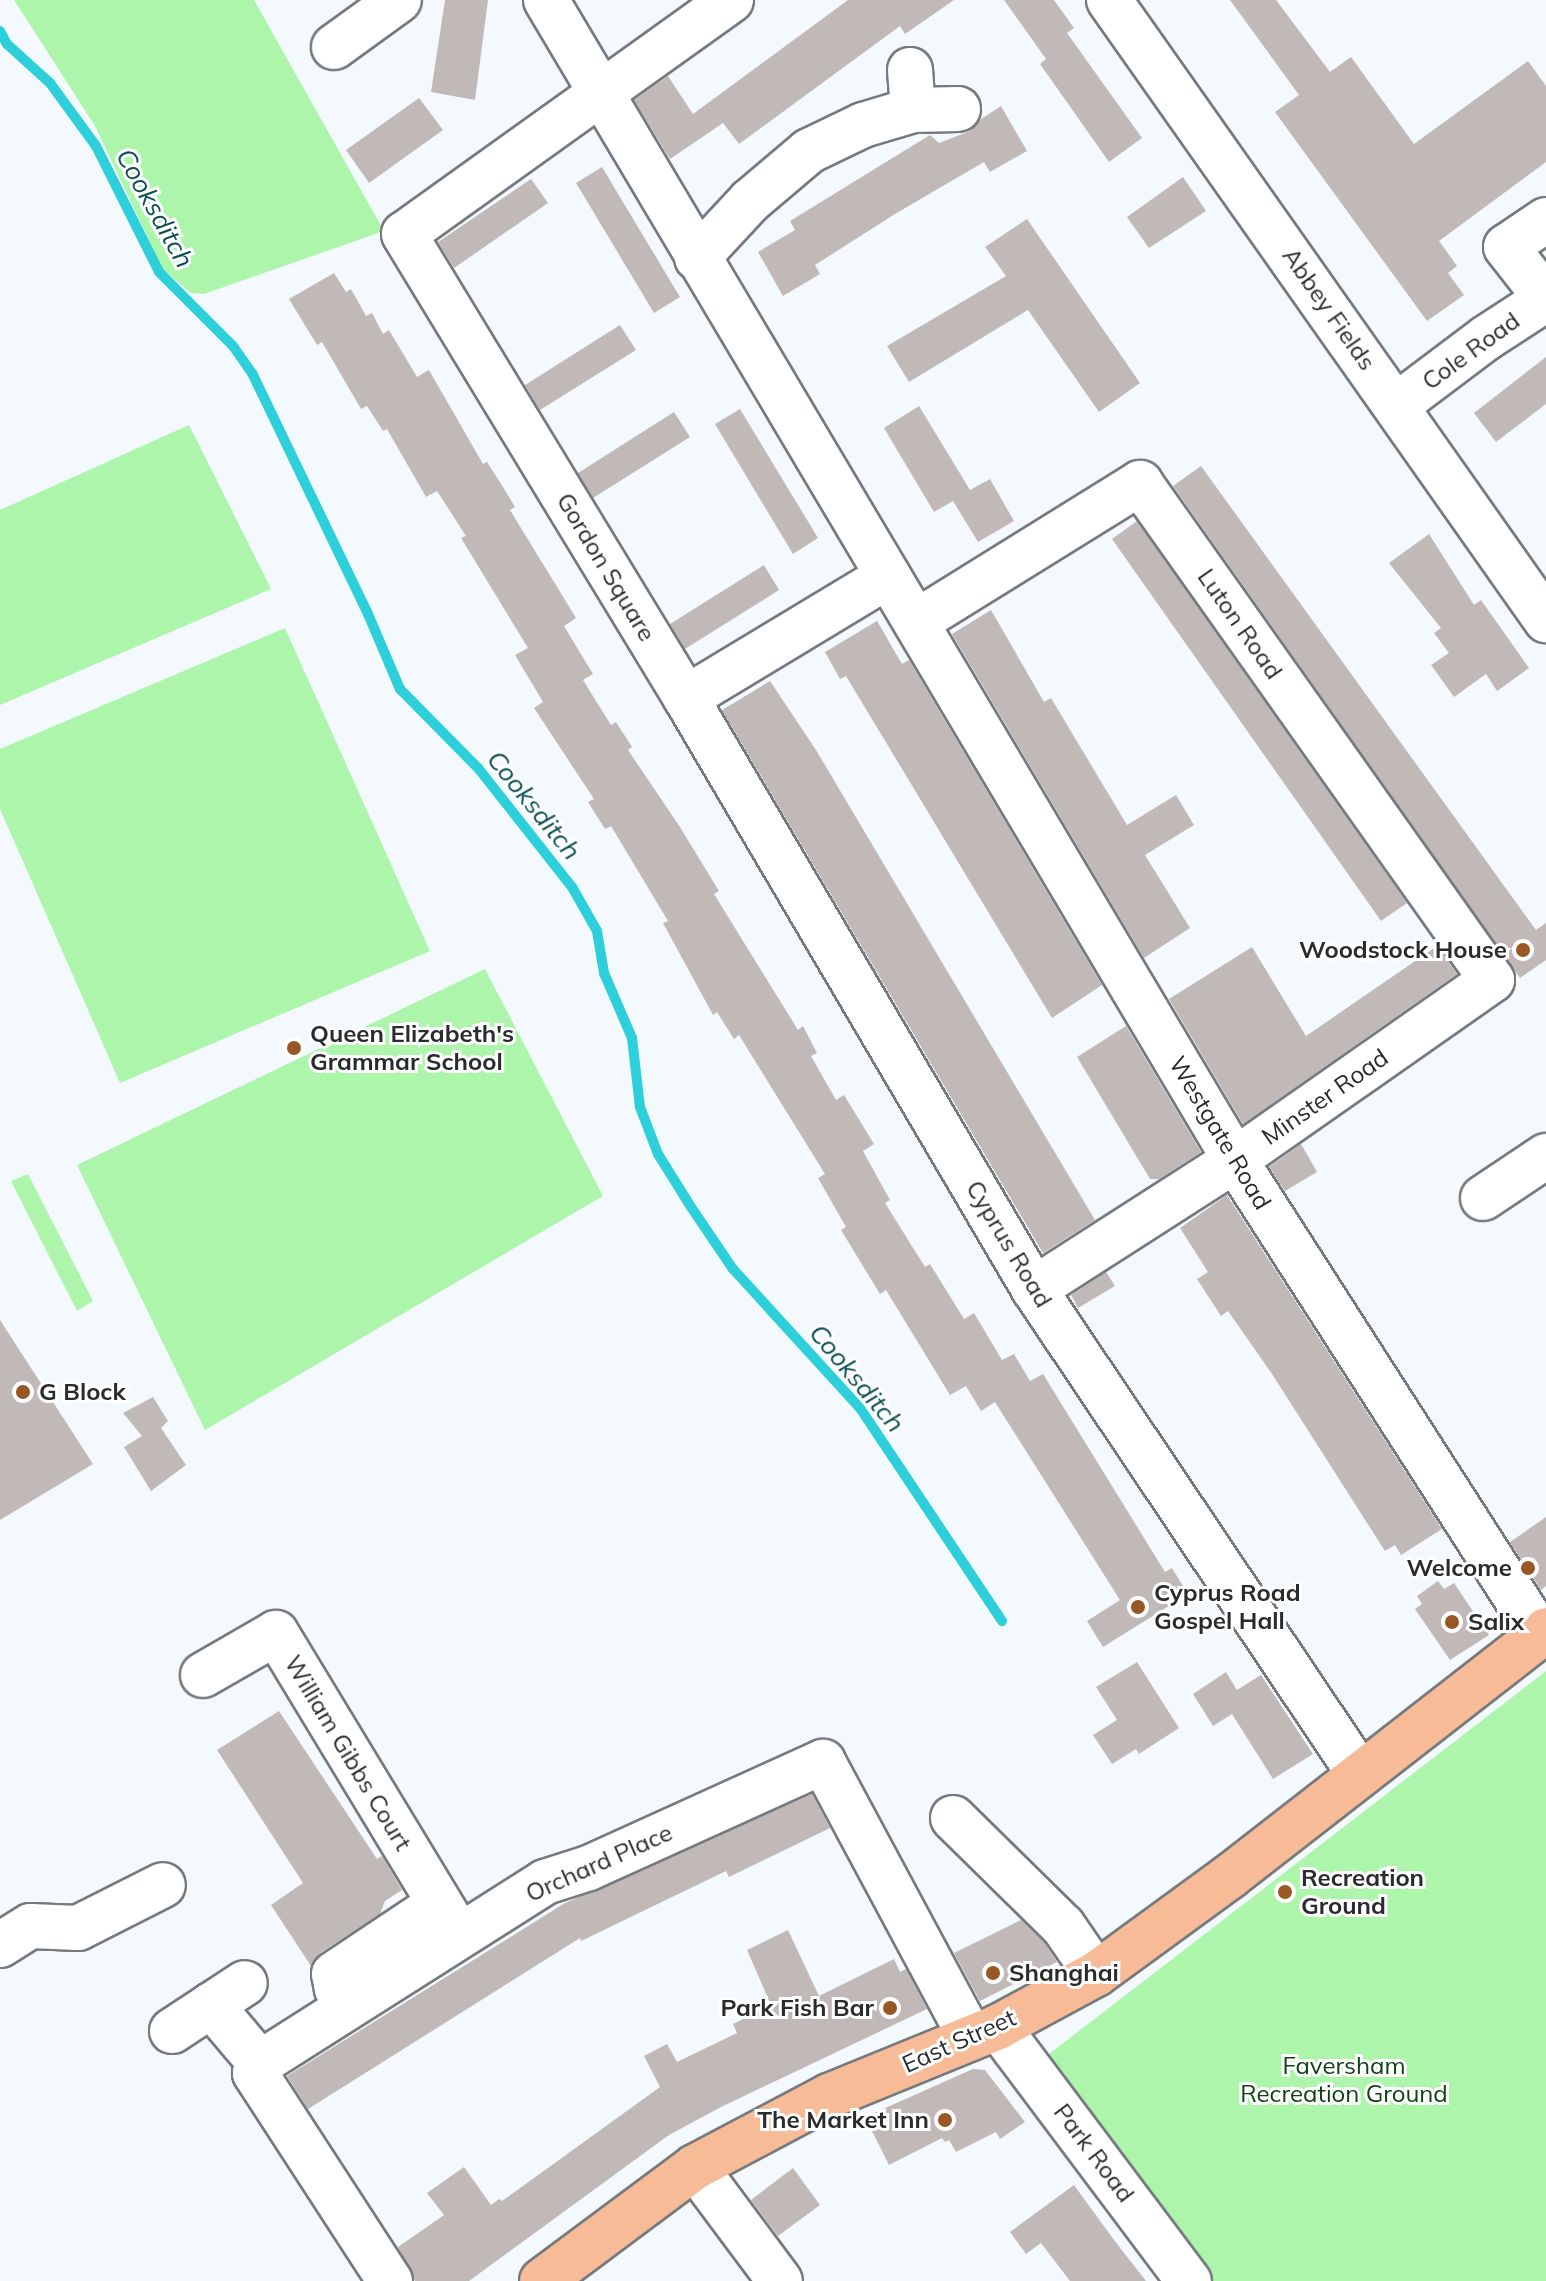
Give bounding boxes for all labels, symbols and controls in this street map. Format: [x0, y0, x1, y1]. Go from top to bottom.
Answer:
water label: Cooksditch [109, 143, 201, 273]
street label: Abbey Fields [1276, 242, 1382, 376]
street label: Cole Road [1417, 306, 1525, 396]
street label: Gordon Square [551, 488, 661, 646]
street label: Luton Road [1192, 563, 1288, 685]
water label: Cooksditch [481, 744, 587, 866]
place label: Woodstock House [1299, 936, 1507, 964]
marker: Woodstock House [1514, 941, 1532, 959]
place label: Queen Elizabeth's Grammar School [310, 1020, 514, 1076]
marker: Queen Elizabeth's Grammar School [285, 1039, 303, 1057]
street label: Minster Road [1256, 1043, 1394, 1151]
street label: Westgate Road [1163, 1051, 1277, 1215]
street label: Cyprus Road [960, 1175, 1058, 1313]
water label: Cooksditch [803, 1318, 911, 1438]
place label: G Block [39, 1378, 126, 1406]
marker: G Block [14, 1383, 32, 1401]
place label: Welcome [1406, 1554, 1512, 1582]
marker: Welcome [1519, 1559, 1537, 1577]
place label: Cyprus Road Gospel Hall [1154, 1579, 1301, 1635]
marker: Cyprus Road Gospel Hall [1129, 1598, 1147, 1616]
place label: Salix [1468, 1608, 1524, 1636]
marker: Salix [1443, 1613, 1461, 1631]
street label: William Gibbs Court [278, 1650, 418, 1856]
street label: Orchard Place [521, 1818, 677, 1908]
place label: Recreation Ground [1301, 1864, 1424, 1920]
marker: Recreation Ground [1276, 1883, 1294, 1901]
place label: Shanghai [1009, 1959, 1119, 1987]
marker: Shanghai [984, 1964, 1002, 1982]
place label: Park Fish Bar [720, 1994, 874, 2022]
marker: Park Fish Bar [881, 1999, 899, 2017]
street label: East Street [898, 2003, 1020, 2079]
park label: Faversham Recreation Ground [1240, 2052, 1448, 2108]
street label: Park Road [1048, 2098, 1140, 2208]
place label: The Market Inn [757, 2106, 929, 2134]
marker: The Market Inn [936, 2111, 954, 2129]

